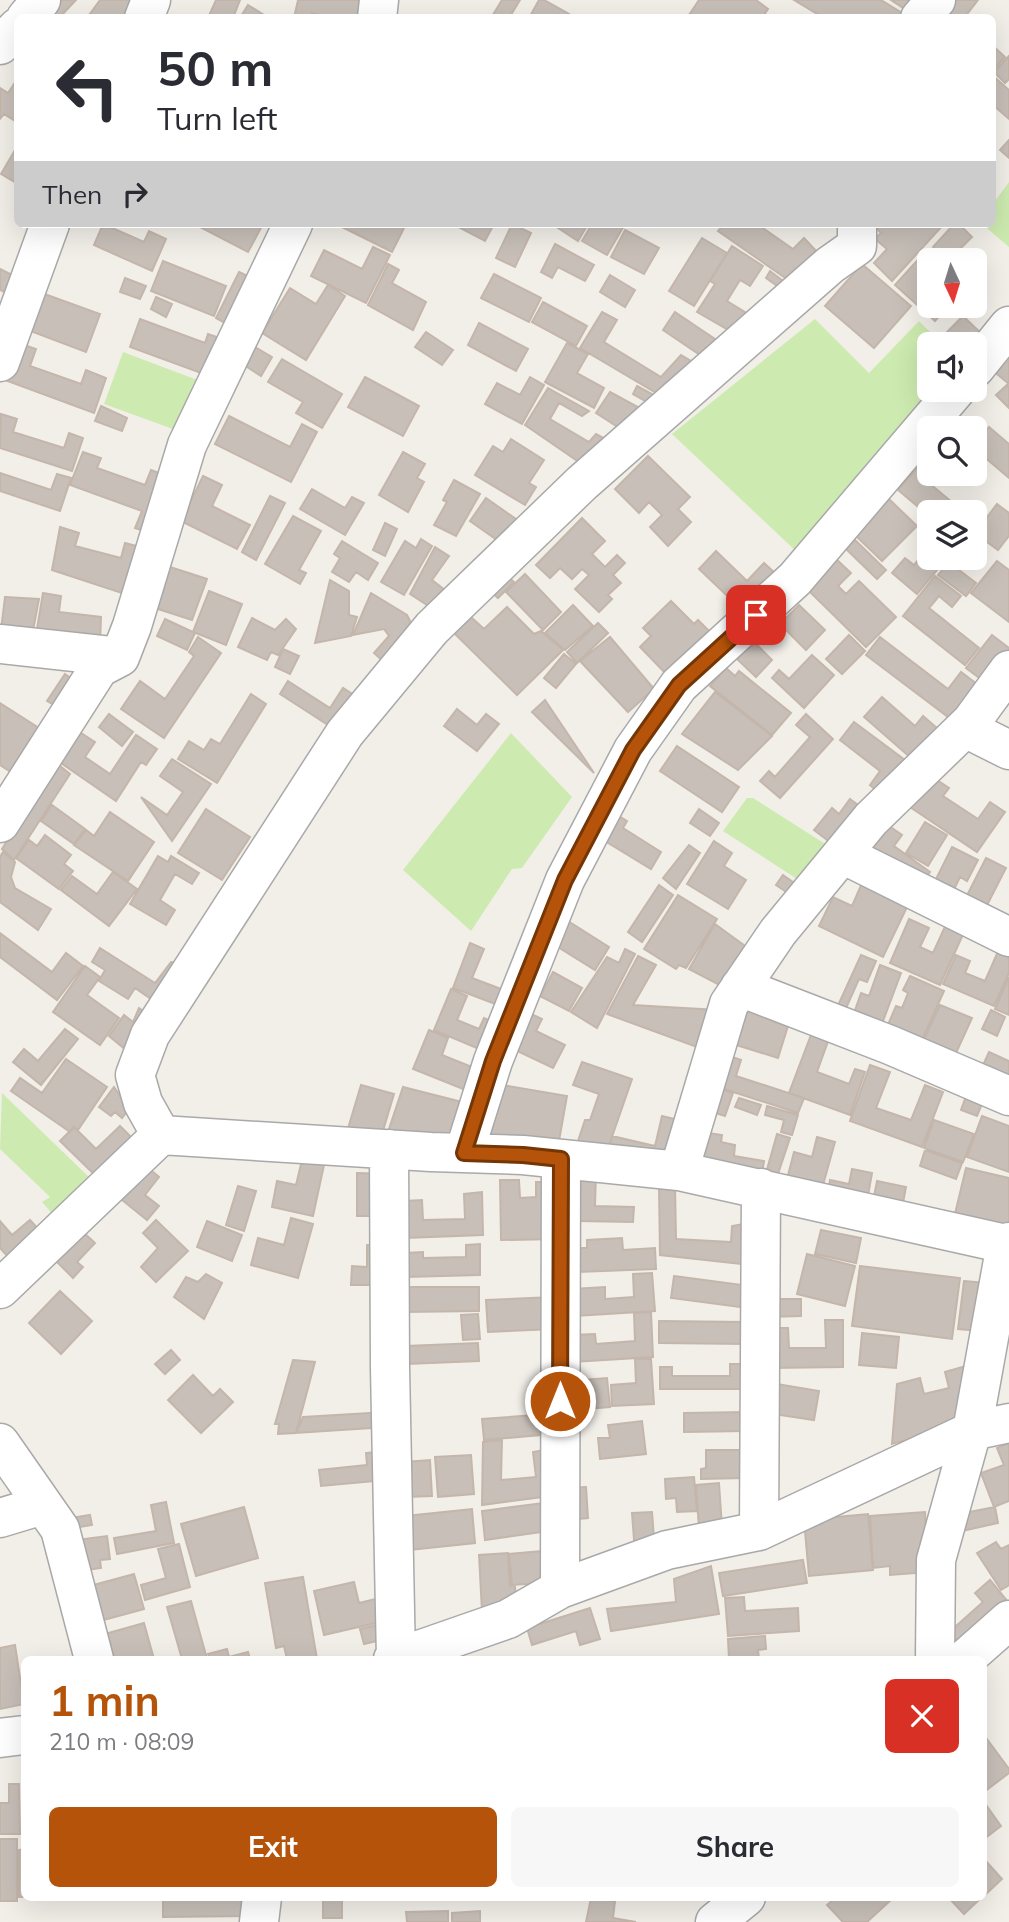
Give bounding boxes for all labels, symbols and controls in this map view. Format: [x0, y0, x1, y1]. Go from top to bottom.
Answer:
text: 50 m [157, 37, 273, 98]
icon: left [42, 42, 133, 133]
text: Turn left [157, 98, 277, 138]
icon: right [116, 175, 154, 213]
text: Then [42, 178, 102, 211]
north arrow [917, 248, 987, 318]
map controls [917, 248, 987, 570]
button: sound [917, 332, 987, 402]
button: search [917, 416, 987, 486]
button: layers [917, 500, 987, 570]
pin [726, 585, 786, 645]
icon: arrive [737, 596, 775, 634]
position arrow [523, 1364, 597, 1438]
text: 1 min [49, 1674, 160, 1727]
button: close [885, 1679, 959, 1753]
text: 210 m · 08:09 [49, 1727, 194, 1756]
button: Exit [49, 1807, 497, 1887]
button: Share [511, 1807, 959, 1887]

